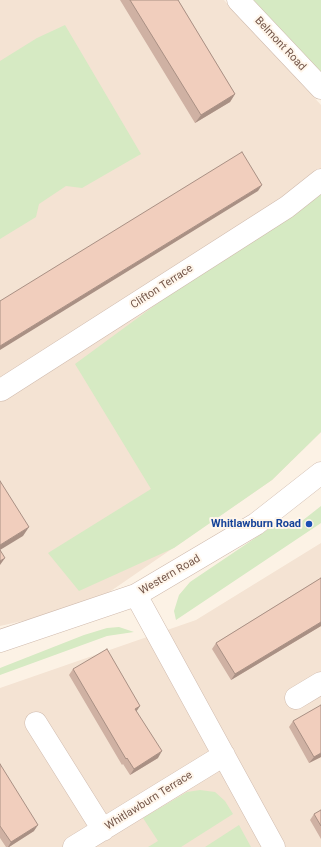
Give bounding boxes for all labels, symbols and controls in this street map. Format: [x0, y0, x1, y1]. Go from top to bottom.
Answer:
street label: Belmont Road [252, 14, 308, 74]
street label: Clifton Terrace [128, 262, 196, 312]
place label: Whitlawburn Road [211, 517, 301, 531]
marker: Whitlawburn Road [304, 519, 314, 529]
street label: Western Road [137, 552, 203, 598]
street label: Whitlawburn Terrace [103, 769, 195, 833]

